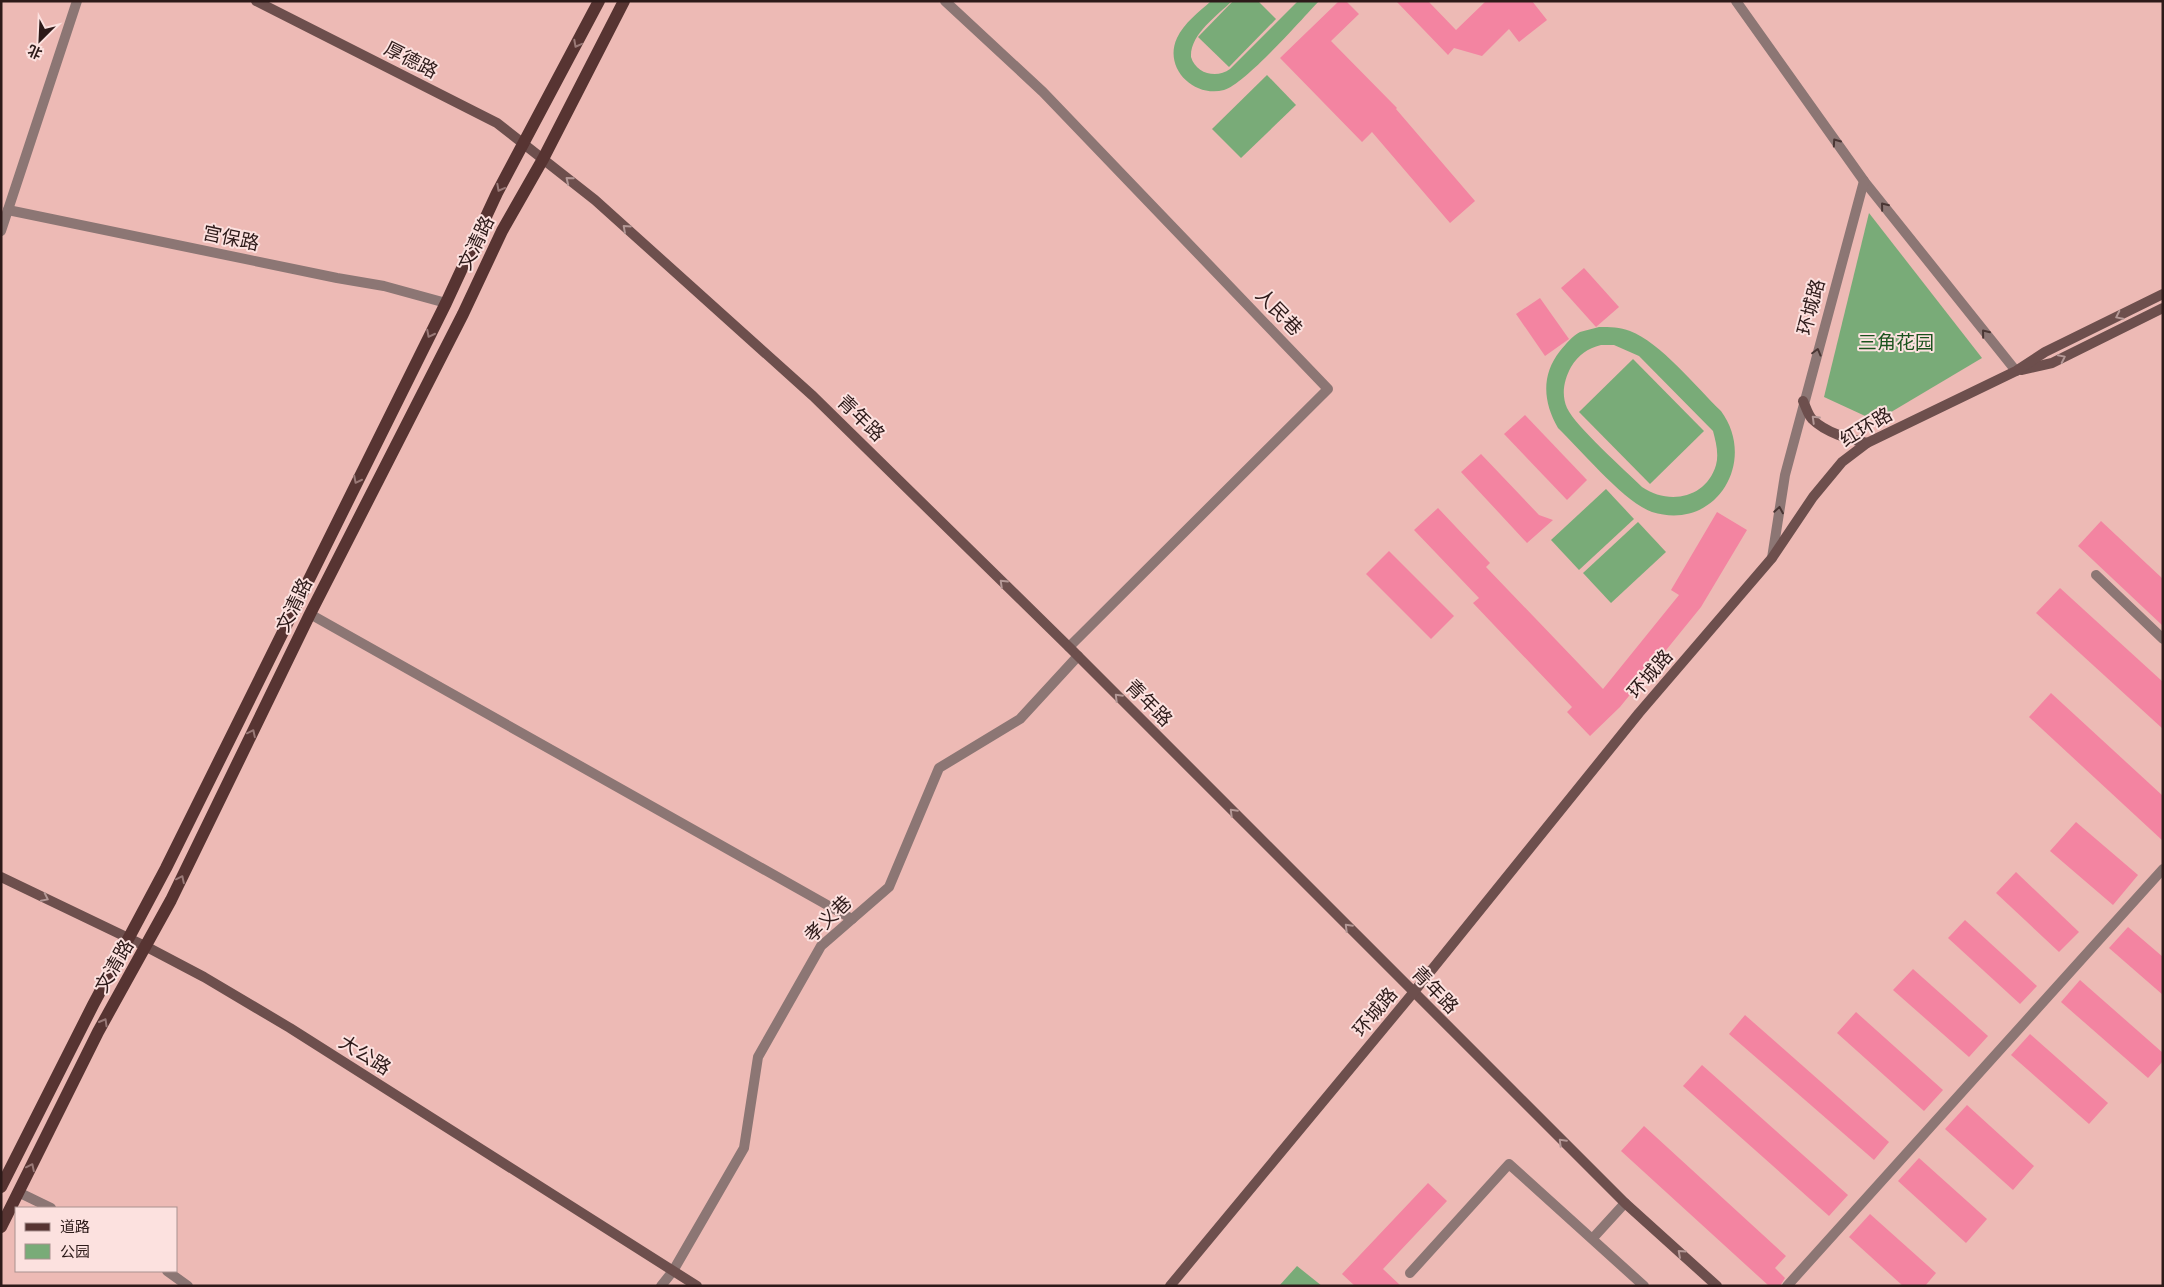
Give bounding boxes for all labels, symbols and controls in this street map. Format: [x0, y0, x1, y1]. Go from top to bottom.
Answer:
north arrow [15, 15, 65, 65]
street label: 厚德路 [380, 37, 442, 83]
one-way arrow [573, 39, 583, 48]
text: 北 [25, 41, 45, 62]
one-way arrow [1833, 138, 1842, 148]
one-way arrow [566, 177, 575, 185]
one-way arrow [496, 182, 506, 191]
one-way arrow [1881, 203, 1889, 212]
street label: 文清路 [453, 212, 499, 274]
street label: 宫保路 [201, 221, 261, 255]
one-way arrow [622, 225, 631, 234]
street label: 环城路 [1793, 276, 1829, 338]
street label: 人民巷 [1251, 284, 1307, 340]
one-way arrow [2115, 309, 2124, 320]
one-way arrow [426, 329, 436, 338]
one-way arrow [1983, 330, 1991, 339]
park label: 三角花园 [1858, 331, 1934, 354]
one-way arrow [1811, 348, 1822, 356]
one-way arrow [2057, 354, 2066, 364]
street label: 青年路 [833, 390, 889, 446]
street label: 红环路 [1836, 402, 1896, 452]
one-way arrow [1812, 416, 1821, 425]
one-way arrow [353, 474, 363, 483]
one-way arrow [1774, 506, 1784, 514]
street label: 文清路 [271, 574, 317, 636]
one-way arrow [1000, 579, 1009, 588]
street label: 环城路 [1623, 645, 1677, 703]
street label: 青年路 [1121, 675, 1177, 731]
one-way arrow [1115, 694, 1124, 703]
one-way arrow [246, 729, 256, 738]
one-way arrow [1230, 809, 1239, 818]
one-way arrow [175, 876, 185, 885]
street label: 孝义巷 [800, 891, 856, 947]
one-way arrow [40, 892, 49, 902]
one-way arrow [1345, 924, 1354, 933]
street label: 文清路 [90, 936, 138, 996]
street label: 青年路 [1407, 962, 1463, 1018]
street label: 环城路 [1348, 983, 1402, 1041]
one-way arrow [97, 1019, 107, 1028]
street label: 大公路 [335, 1030, 395, 1080]
one-way arrow [1559, 1139, 1568, 1148]
one-way arrow [25, 1164, 35, 1173]
legend [15, 1207, 178, 1272]
text: 道路 [60, 1218, 90, 1236]
text: 公园 [60, 1243, 90, 1261]
one-way arrow [1677, 1250, 1686, 1259]

